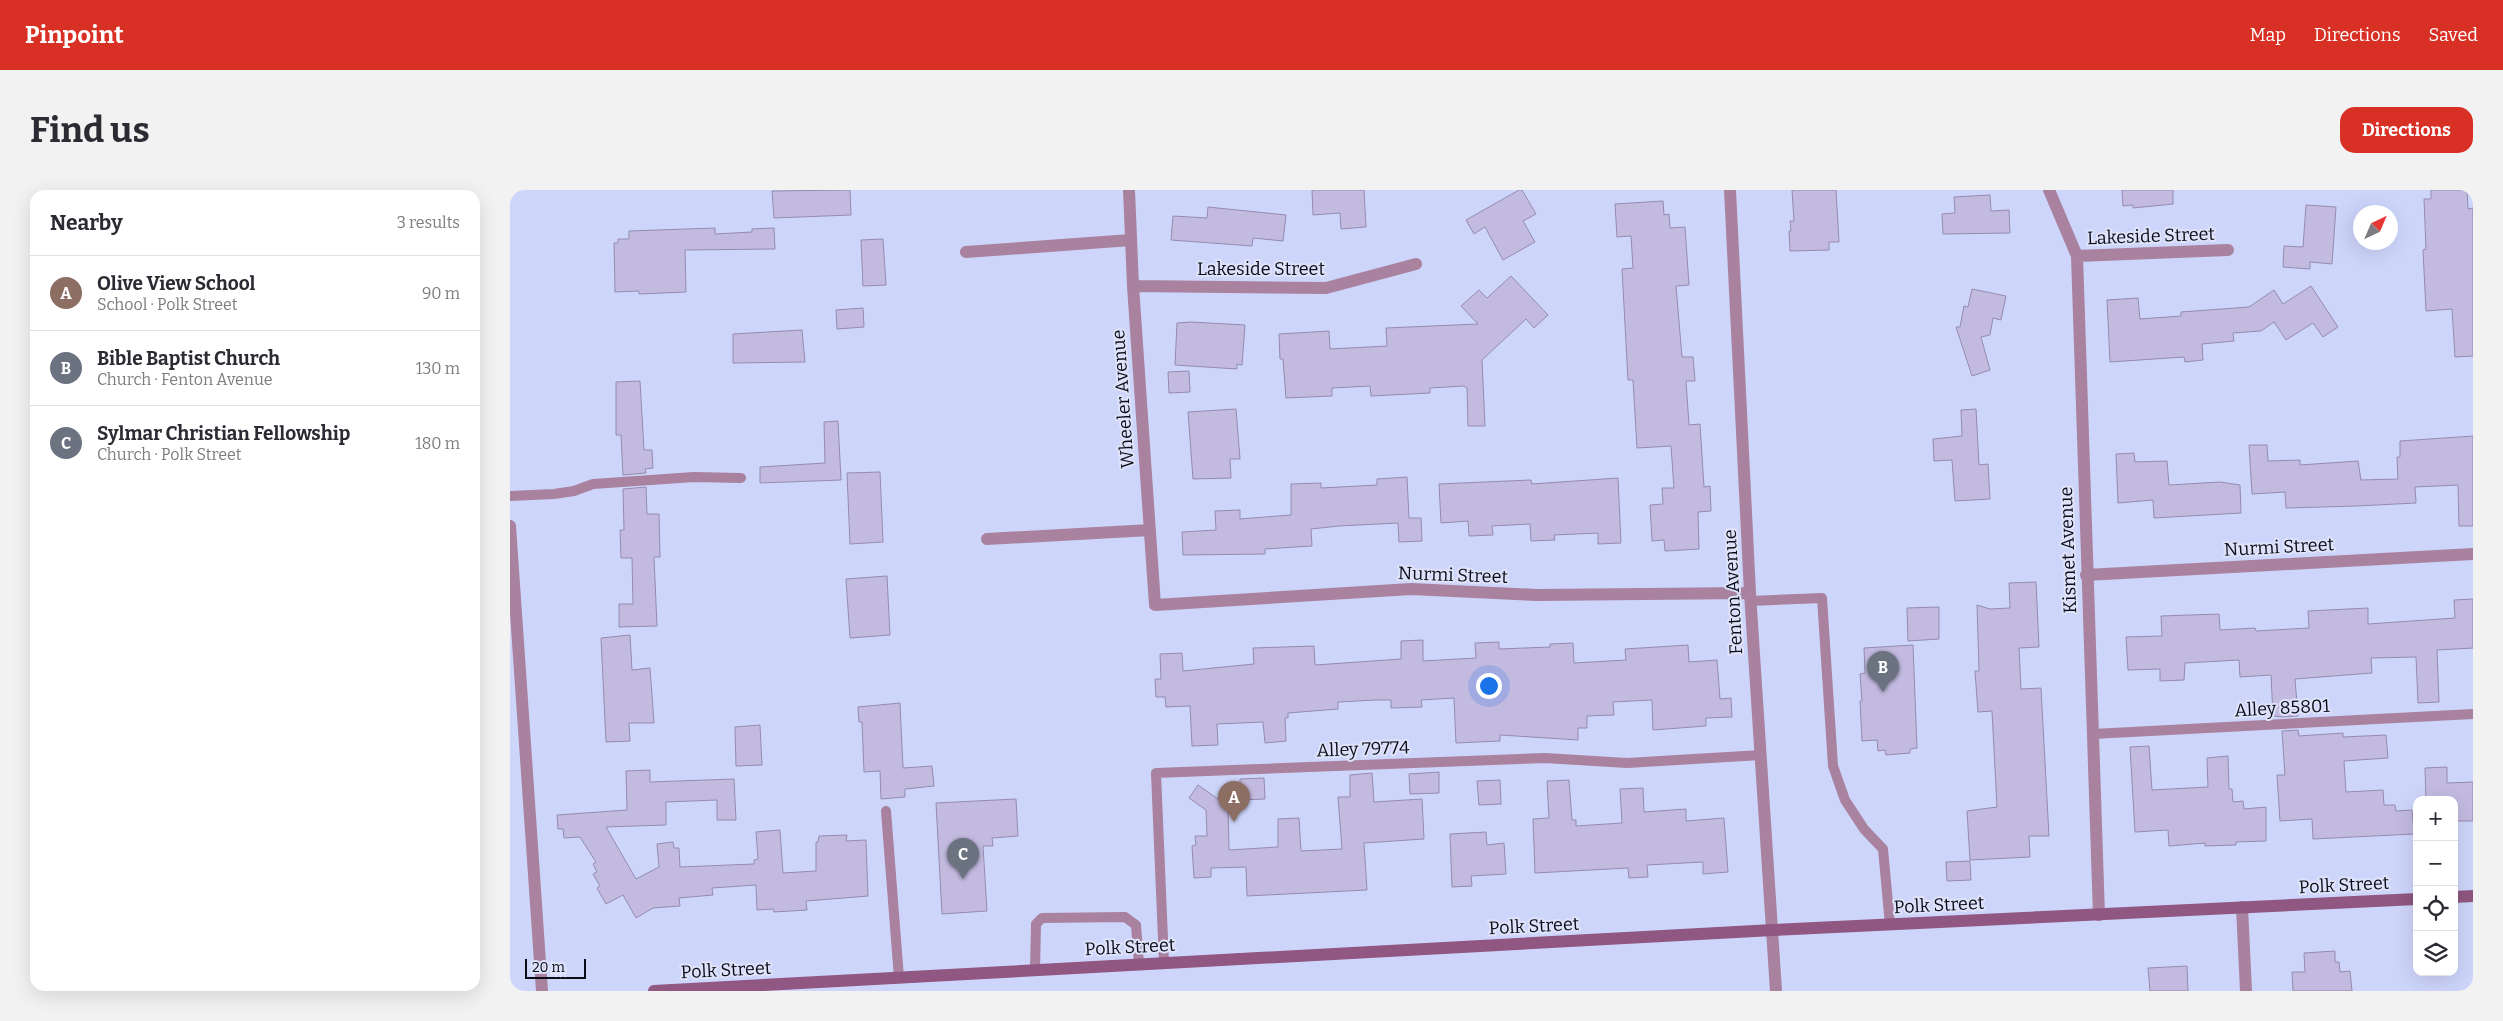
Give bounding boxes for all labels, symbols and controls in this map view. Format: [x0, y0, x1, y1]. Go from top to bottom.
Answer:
text: Pinpoint [25, 21, 124, 49]
text: Map [2250, 24, 2286, 46]
text: Directions [2314, 24, 2401, 46]
text: Saved [2429, 24, 2478, 46]
button: Directions [2340, 107, 2473, 153]
text: Find us [30, 109, 150, 151]
north arrow [2353, 205, 2398, 250]
text: Nearby [50, 210, 123, 236]
text: 3 results [397, 213, 460, 232]
street label: Lakeside Street [2087, 223, 2216, 249]
street label: Lakeside Street [1197, 258, 1325, 280]
text: Olive View School [97, 272, 256, 295]
text: A [60, 284, 72, 303]
text: 90 m [422, 284, 460, 303]
text: School · Polk Street [97, 295, 238, 314]
street label: Wheeler Avenue [1107, 329, 1139, 469]
text: Bible Baptist Church [97, 347, 280, 370]
text: B [61, 359, 71, 378]
text: 130 m [416, 359, 460, 378]
text: Church · Fenton Avenue [97, 370, 273, 389]
text: Sylmar Christian Fellowship [97, 422, 350, 445]
text: C [61, 434, 71, 453]
text: 180 m [415, 434, 460, 453]
text: Church · Polk Street [97, 445, 242, 464]
street label: Kismet Avenue [2055, 486, 2081, 614]
street label: Fenton Avenue [1719, 529, 1747, 655]
street label: Nurmi Street [2223, 533, 2335, 561]
street label: Nurmi Street [1398, 562, 1509, 588]
pin: B [1867, 651, 1899, 692]
your location [1476, 673, 1502, 699]
street label: Alley 85801 [2234, 694, 2331, 721]
street label: Alley 79774 [1316, 736, 1410, 762]
pin: A [1218, 781, 1250, 822]
map controls [2413, 796, 2458, 976]
button: + [2413, 796, 2458, 841]
pin: C [947, 838, 979, 879]
button: − [2413, 841, 2458, 886]
street label: Polk Street [2298, 872, 2390, 898]
button: locate [2413, 886, 2458, 931]
street label: Polk Street [1893, 892, 1985, 918]
street label: Polk Street [1488, 913, 1580, 939]
button: layers [2413, 931, 2458, 976]
street label: Polk Street [1084, 934, 1176, 960]
scale bar [525, 956, 586, 979]
street label: Polk Street [680, 957, 772, 983]
text: 20 m [532, 959, 565, 976]

